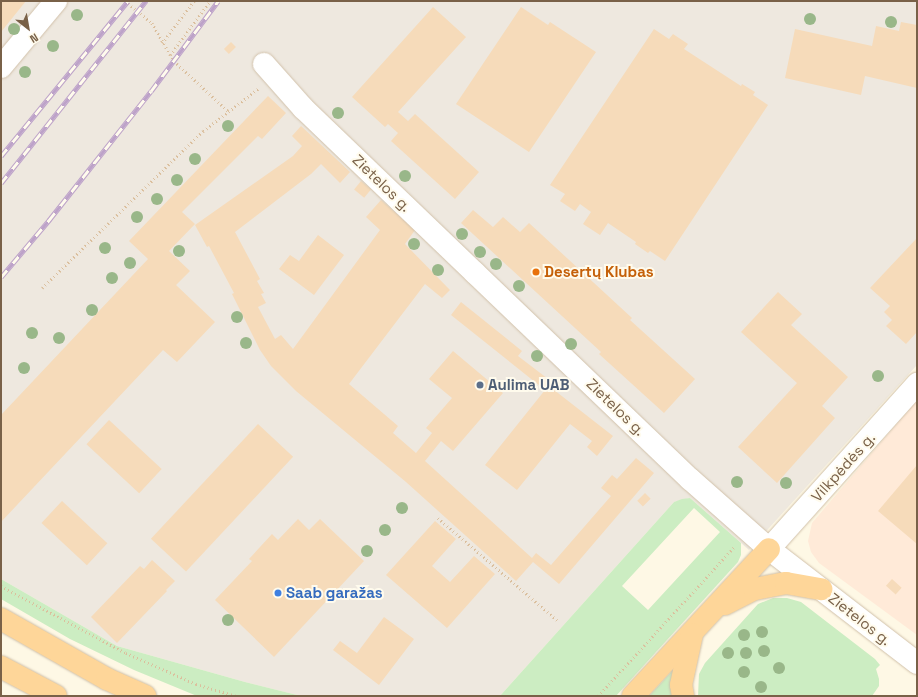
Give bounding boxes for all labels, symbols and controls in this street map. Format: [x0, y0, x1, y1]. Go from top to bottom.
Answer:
north arrow [8, 8, 48, 48]
text: N [27, 30, 41, 46]
street label: Zietelos g. [349, 151, 415, 215]
place label: Desertų Klubas [544, 263, 654, 281]
marker: Desertų Klubas [531, 267, 541, 277]
street label: Zietelos g. [583, 375, 649, 439]
place label: Aulima UAB [488, 376, 569, 394]
marker: Aulima UAB [475, 380, 485, 390]
street label: Vilkpėdės g. [807, 429, 879, 505]
place label: Saab garažas [286, 584, 383, 602]
marker: Saab garažas [273, 588, 283, 598]
street label: Zietelos g. [825, 589, 895, 649]

